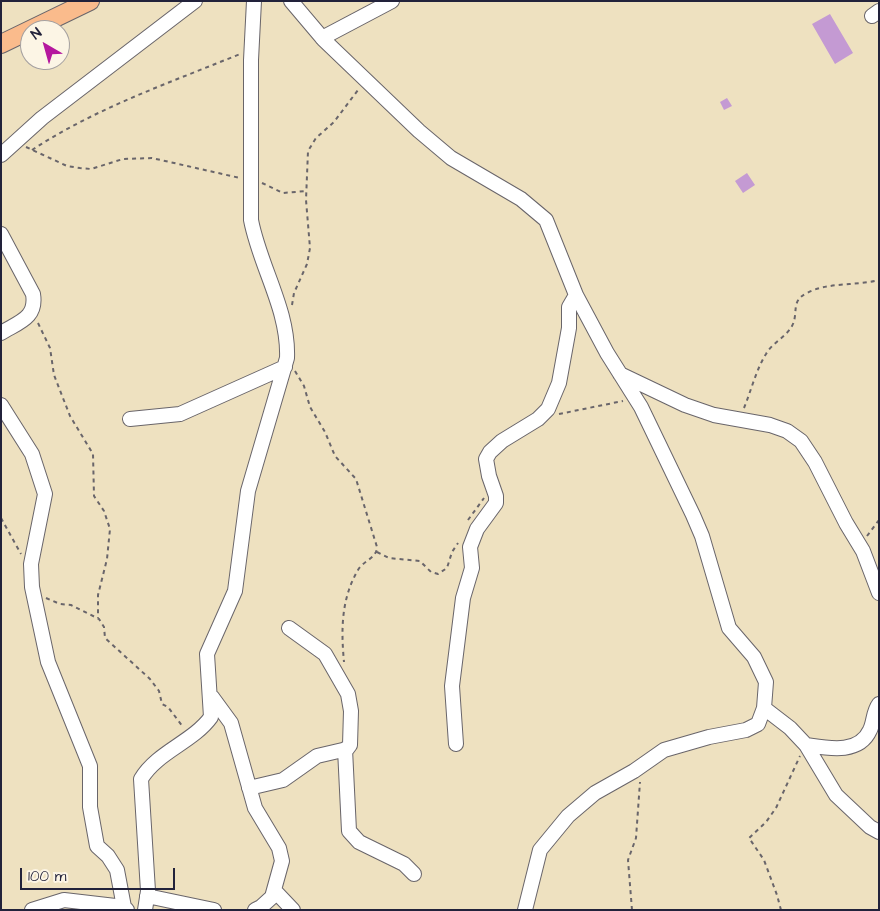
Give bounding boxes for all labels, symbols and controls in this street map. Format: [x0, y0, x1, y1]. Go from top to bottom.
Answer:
north arrow [20, 20, 70, 70]
text: N [27, 23, 46, 45]
scale bar [22, 858, 178, 890]
text: 100 m [28, 866, 67, 887]

